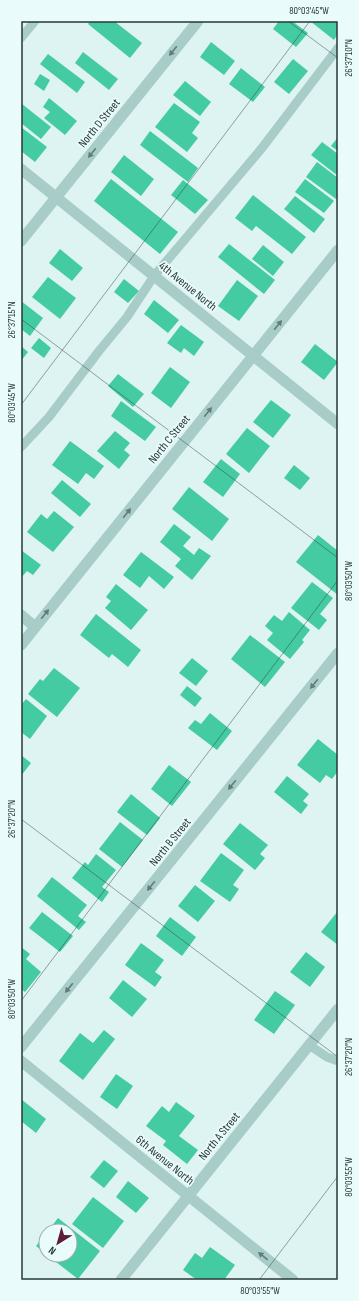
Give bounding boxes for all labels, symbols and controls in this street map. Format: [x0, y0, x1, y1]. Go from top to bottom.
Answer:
text: 80°03'45"W [289, 5, 329, 17]
text: 26°37'10"N [343, 39, 355, 77]
one-way arrow [169, 46, 178, 57]
street label: North D Street [75, 96, 124, 151]
one-way arrow [88, 147, 96, 158]
street label: 4th Avenue North [156, 258, 220, 314]
text: 26°37'15"N [6, 301, 18, 339]
one-way arrow [273, 320, 282, 331]
text: 80°03'45"W [6, 383, 18, 423]
one-way arrow [204, 406, 213, 417]
street label: North C Street [145, 412, 194, 467]
one-way arrow [122, 507, 131, 518]
text: 80°03'50"W [343, 561, 355, 601]
one-way arrow [41, 609, 50, 620]
one-way arrow [309, 678, 318, 689]
one-way arrow [228, 780, 237, 791]
text: 26°37'20"N [6, 800, 18, 838]
street label: North B Street [146, 815, 195, 870]
one-way arrow [146, 881, 155, 892]
text: 80°03'50"W [6, 979, 18, 1019]
one-way arrow [65, 982, 73, 993]
text: 26°37'20"N [343, 1038, 355, 1076]
street label: North A Street [195, 1109, 244, 1163]
street label: 6th Avenue North [132, 1132, 197, 1188]
text: 80°03'55"W [343, 1157, 355, 1197]
north arrow [38, 1223, 78, 1263]
text: N [46, 1244, 59, 1258]
one-way arrow [257, 1251, 268, 1260]
text: 80°03'55"W [240, 1285, 280, 1297]

